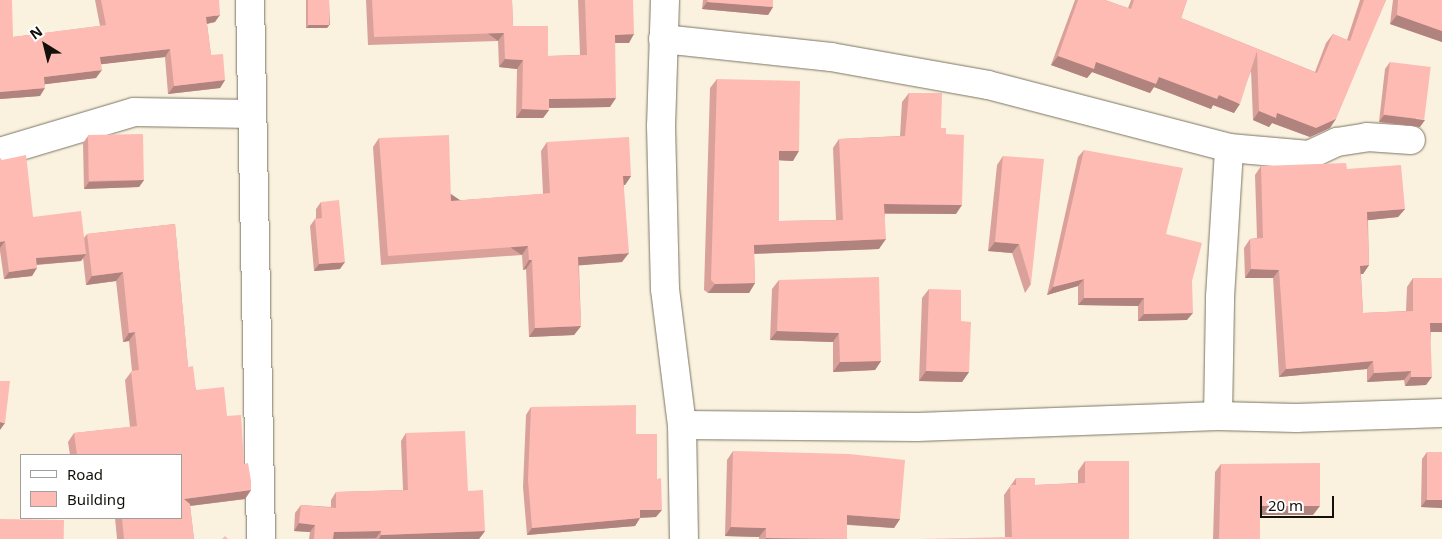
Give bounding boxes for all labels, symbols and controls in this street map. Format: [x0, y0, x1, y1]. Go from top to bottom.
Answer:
north arrow [20, 20, 70, 70]
text: N [26, 21, 46, 43]
legend [20, 454, 182, 519]
text: Road [67, 464, 103, 484]
scale bar [1262, 486, 1336, 518]
text: Building [67, 489, 125, 509]
text: 20 m [1268, 495, 1303, 515]

